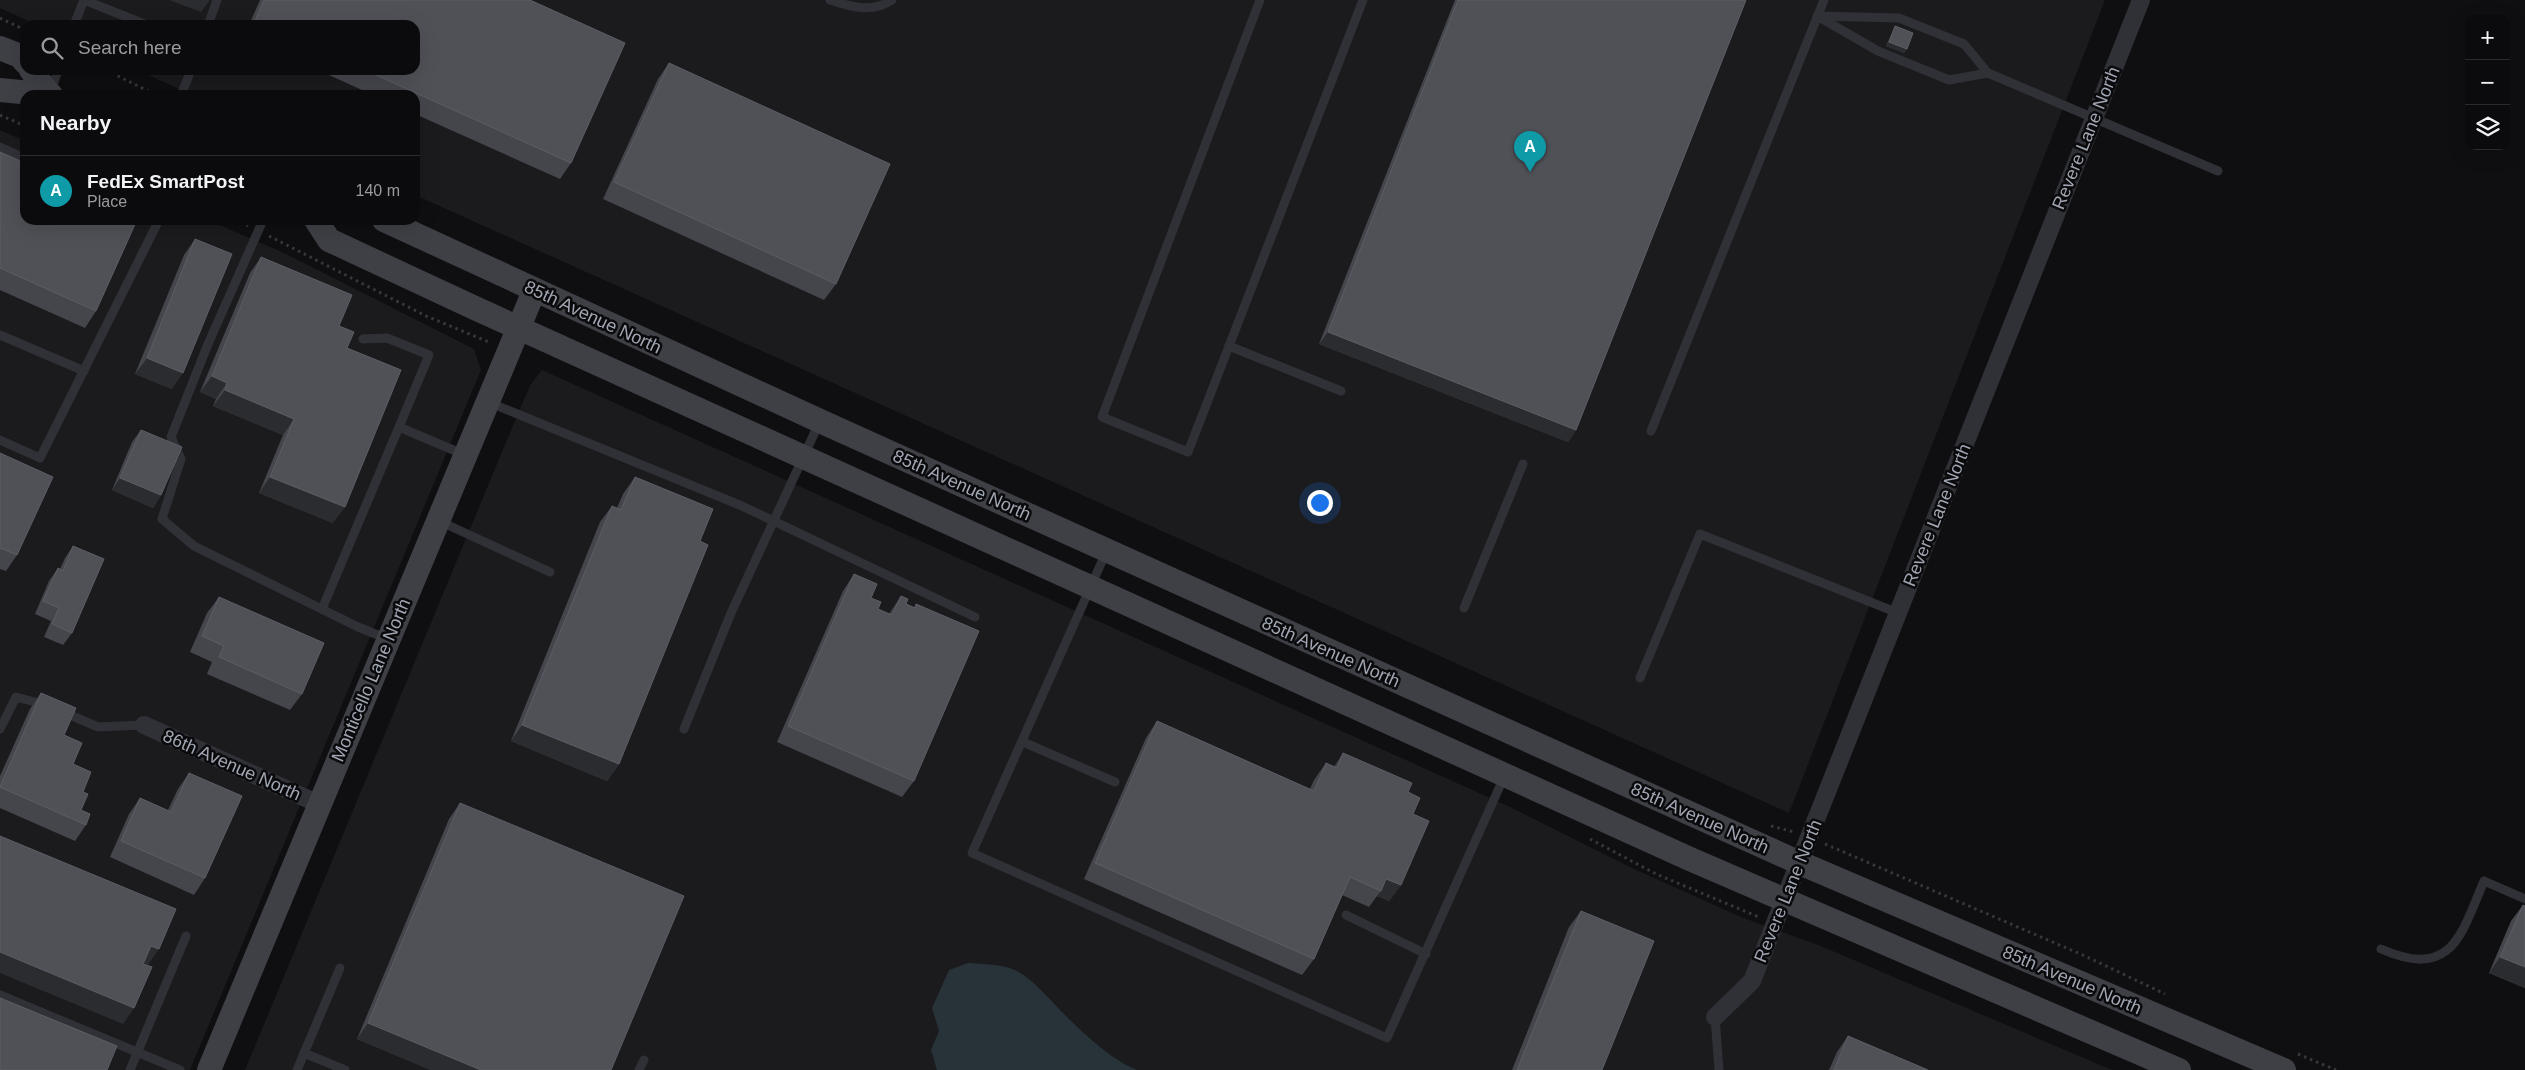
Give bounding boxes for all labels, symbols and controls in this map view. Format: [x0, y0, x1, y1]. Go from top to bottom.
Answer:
map controls [2465, 15, 2510, 150]
button: + [2465, 15, 2510, 60]
search box [20, 20, 420, 75]
icon: search [38, 34, 66, 62]
text: Search here [78, 37, 182, 58]
button: − [2465, 60, 2510, 105]
street label: Revere Lane North [2048, 64, 2124, 212]
button: layers [2465, 105, 2510, 150]
text: Nearby [40, 111, 111, 134]
pin: A [1514, 131, 1546, 172]
text: FedEx SmartPost [87, 171, 244, 192]
text: A [50, 182, 62, 199]
text: 140 m [356, 182, 400, 199]
text: Place [87, 193, 127, 210]
street label: 85th Avenue North [521, 276, 665, 358]
street label: Revere Lane North [1899, 441, 1975, 589]
street label: 85th Avenue North [890, 446, 1034, 524]
your location [1307, 490, 1333, 516]
street label: Monticello Lane North [328, 595, 414, 765]
street label: 85th Avenue North [1259, 613, 1403, 691]
street label: 86th Avenue North [160, 726, 304, 804]
street label: 85th Avenue North [1628, 779, 1772, 857]
street label: Revere Lane North [1750, 817, 1826, 965]
street label: 85th Avenue North [2000, 942, 2144, 1018]

